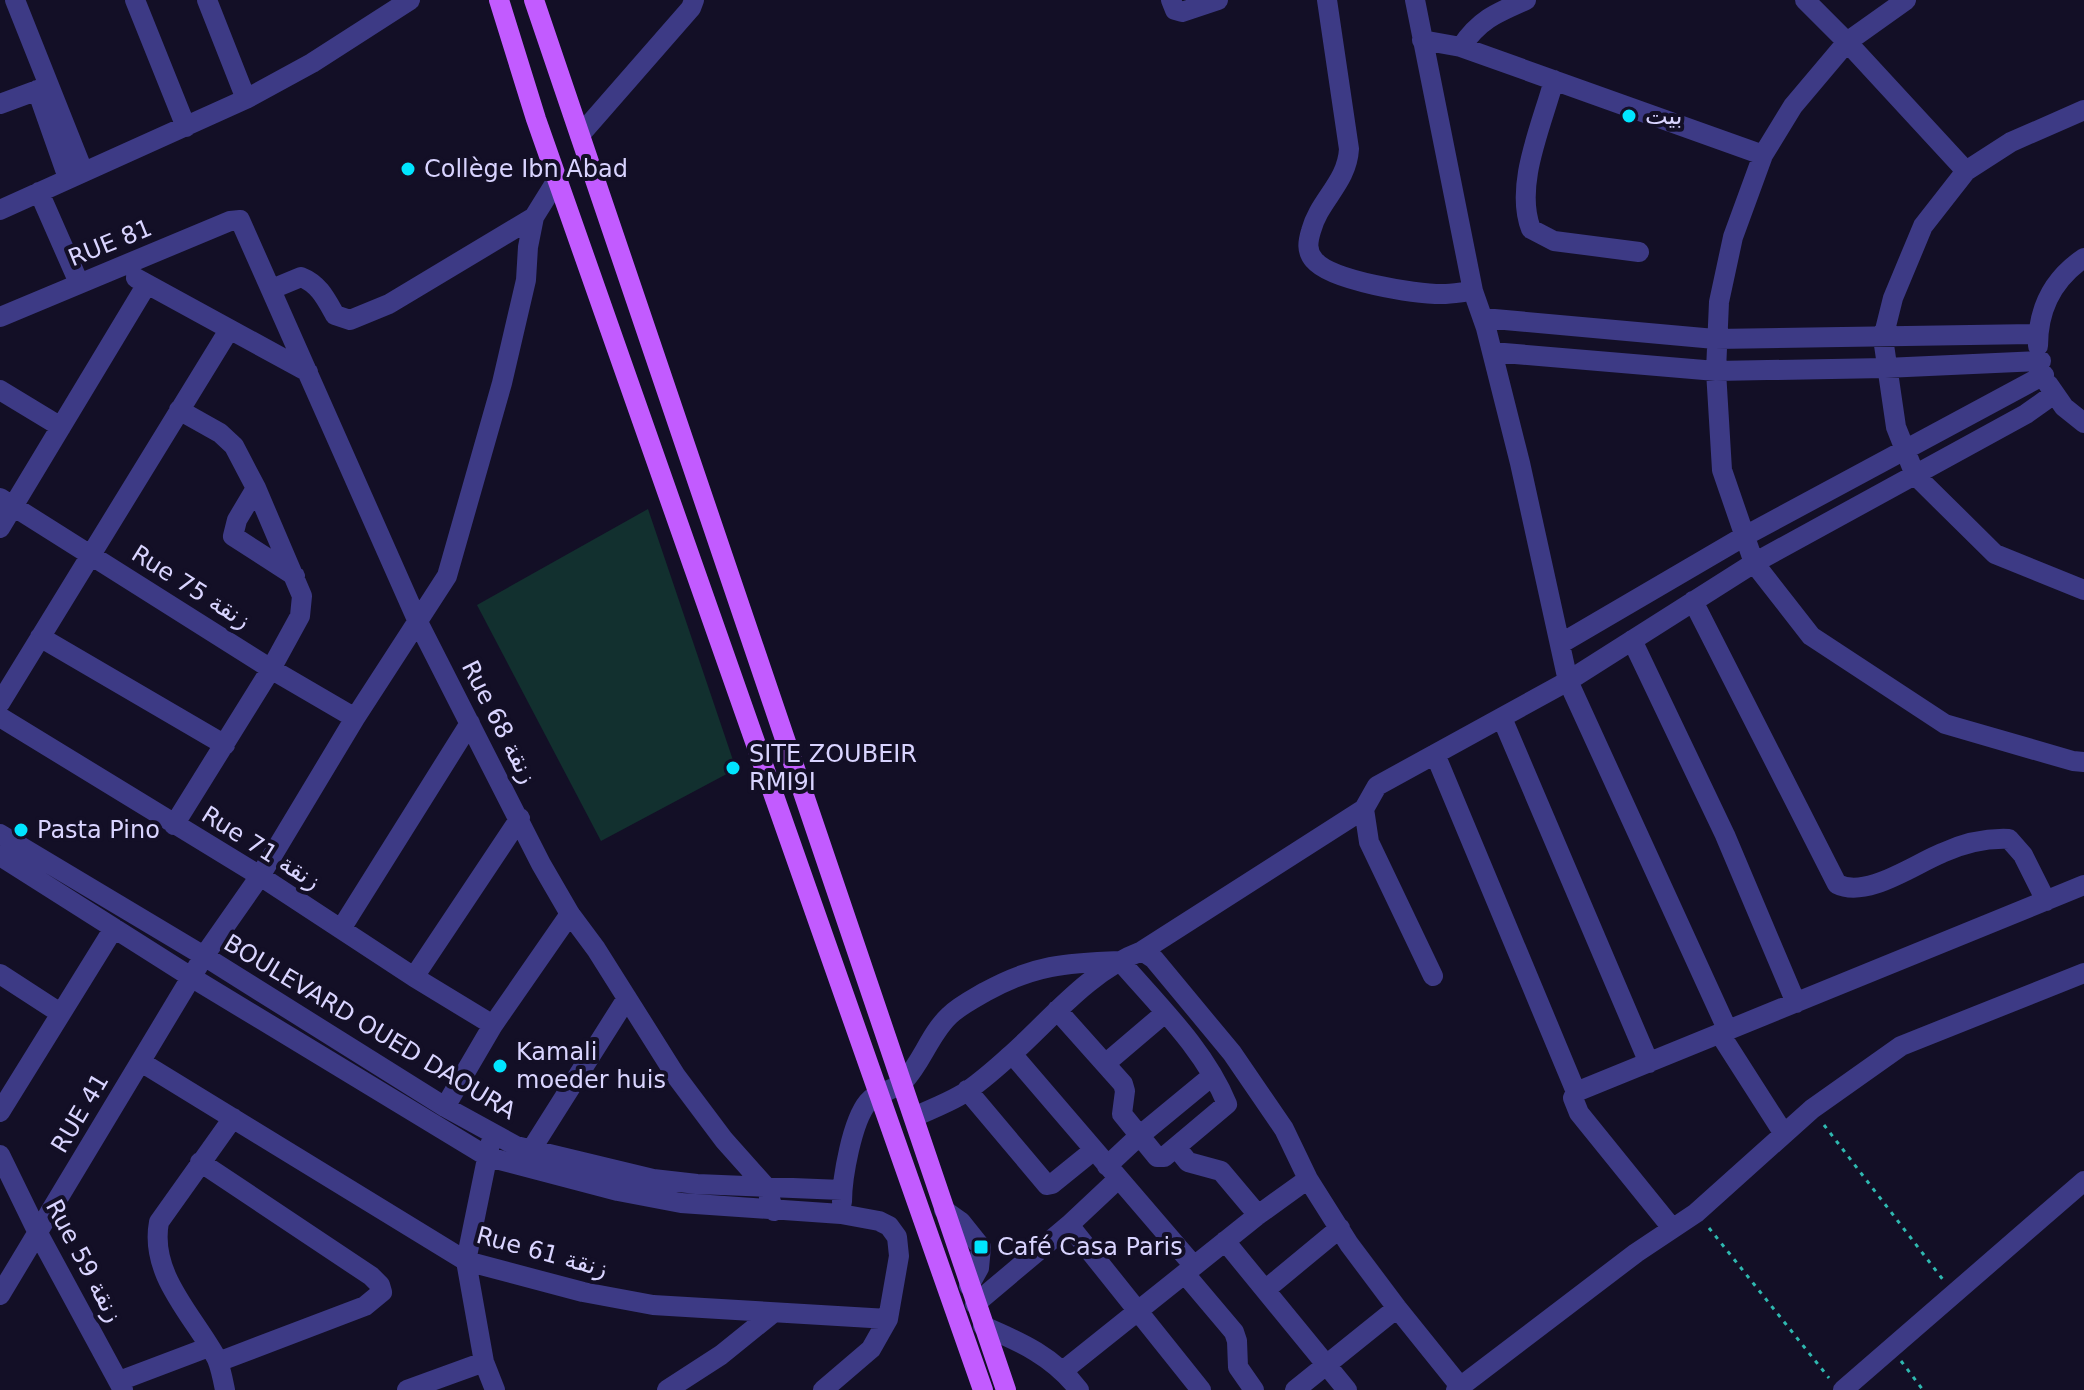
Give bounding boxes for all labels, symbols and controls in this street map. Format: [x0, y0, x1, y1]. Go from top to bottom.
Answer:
place label: بيت [1645, 102, 1683, 130]
marker: بيت [1620, 107, 1638, 125]
place label: Collège Ibn Abad [424, 155, 628, 183]
marker: Collège Ibn Abad [399, 160, 417, 178]
street label: RUE 81 [64, 214, 156, 272]
street label: Rue 75 زنقة [126, 539, 256, 635]
street label: Rue 68 زنقة [456, 656, 542, 788]
place label: SITE ZOUBEIR RMI9I [749, 740, 917, 796]
marker: SITE ZOUBEIR RMI9I [724, 759, 742, 777]
street label: Rue 71 زنقة [196, 800, 326, 896]
place label: Pasta Pino [37, 816, 160, 844]
marker: Pasta Pino [12, 821, 30, 839]
street label: BOULEVARD OUED DAOURA [219, 929, 521, 1126]
place label: Kamali moeder huis [516, 1038, 666, 1094]
marker: Kamali moeder huis [491, 1057, 509, 1075]
street label: RUE 41 [45, 1068, 115, 1158]
street label: Rue 59 زنقة [40, 1195, 128, 1327]
street label: Rue 61 زنقة [473, 1221, 611, 1283]
place label: Café Casa Paris [997, 1233, 1183, 1261]
marker: Café Casa Paris [972, 1238, 990, 1256]

